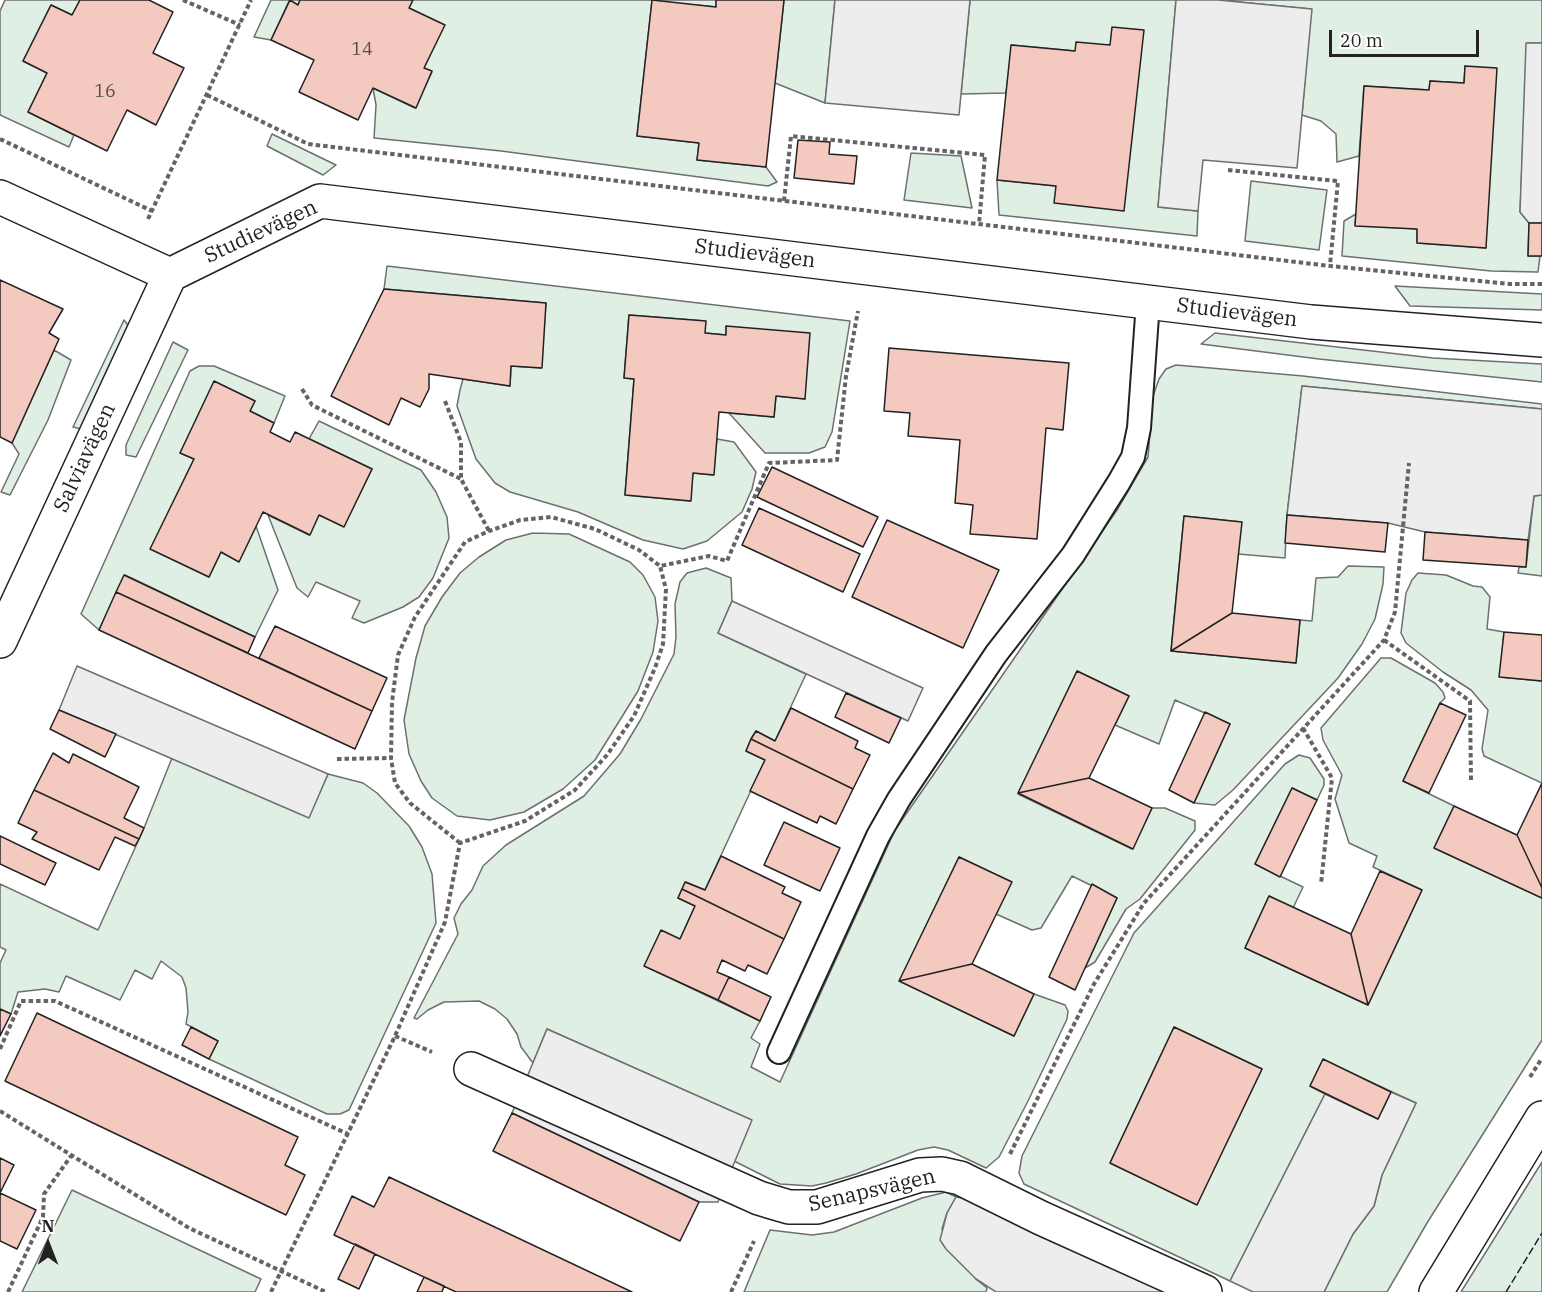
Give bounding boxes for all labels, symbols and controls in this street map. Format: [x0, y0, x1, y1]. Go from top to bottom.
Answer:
scale bar [1332, 18, 1482, 56]
text: 20 m [1340, 29, 1383, 52]
house number: 14 [351, 39, 373, 61]
house number: 16 [94, 81, 116, 103]
street label: Studievägen [201, 195, 321, 269]
street label: Studievägen [693, 234, 817, 274]
street label: Studievägen [1175, 293, 1299, 333]
street label: Salviavägen [49, 399, 121, 517]
street label: Senapsvägen [806, 1164, 938, 1218]
north arrow [18, 1214, 78, 1274]
text: N [42, 1216, 54, 1236]

